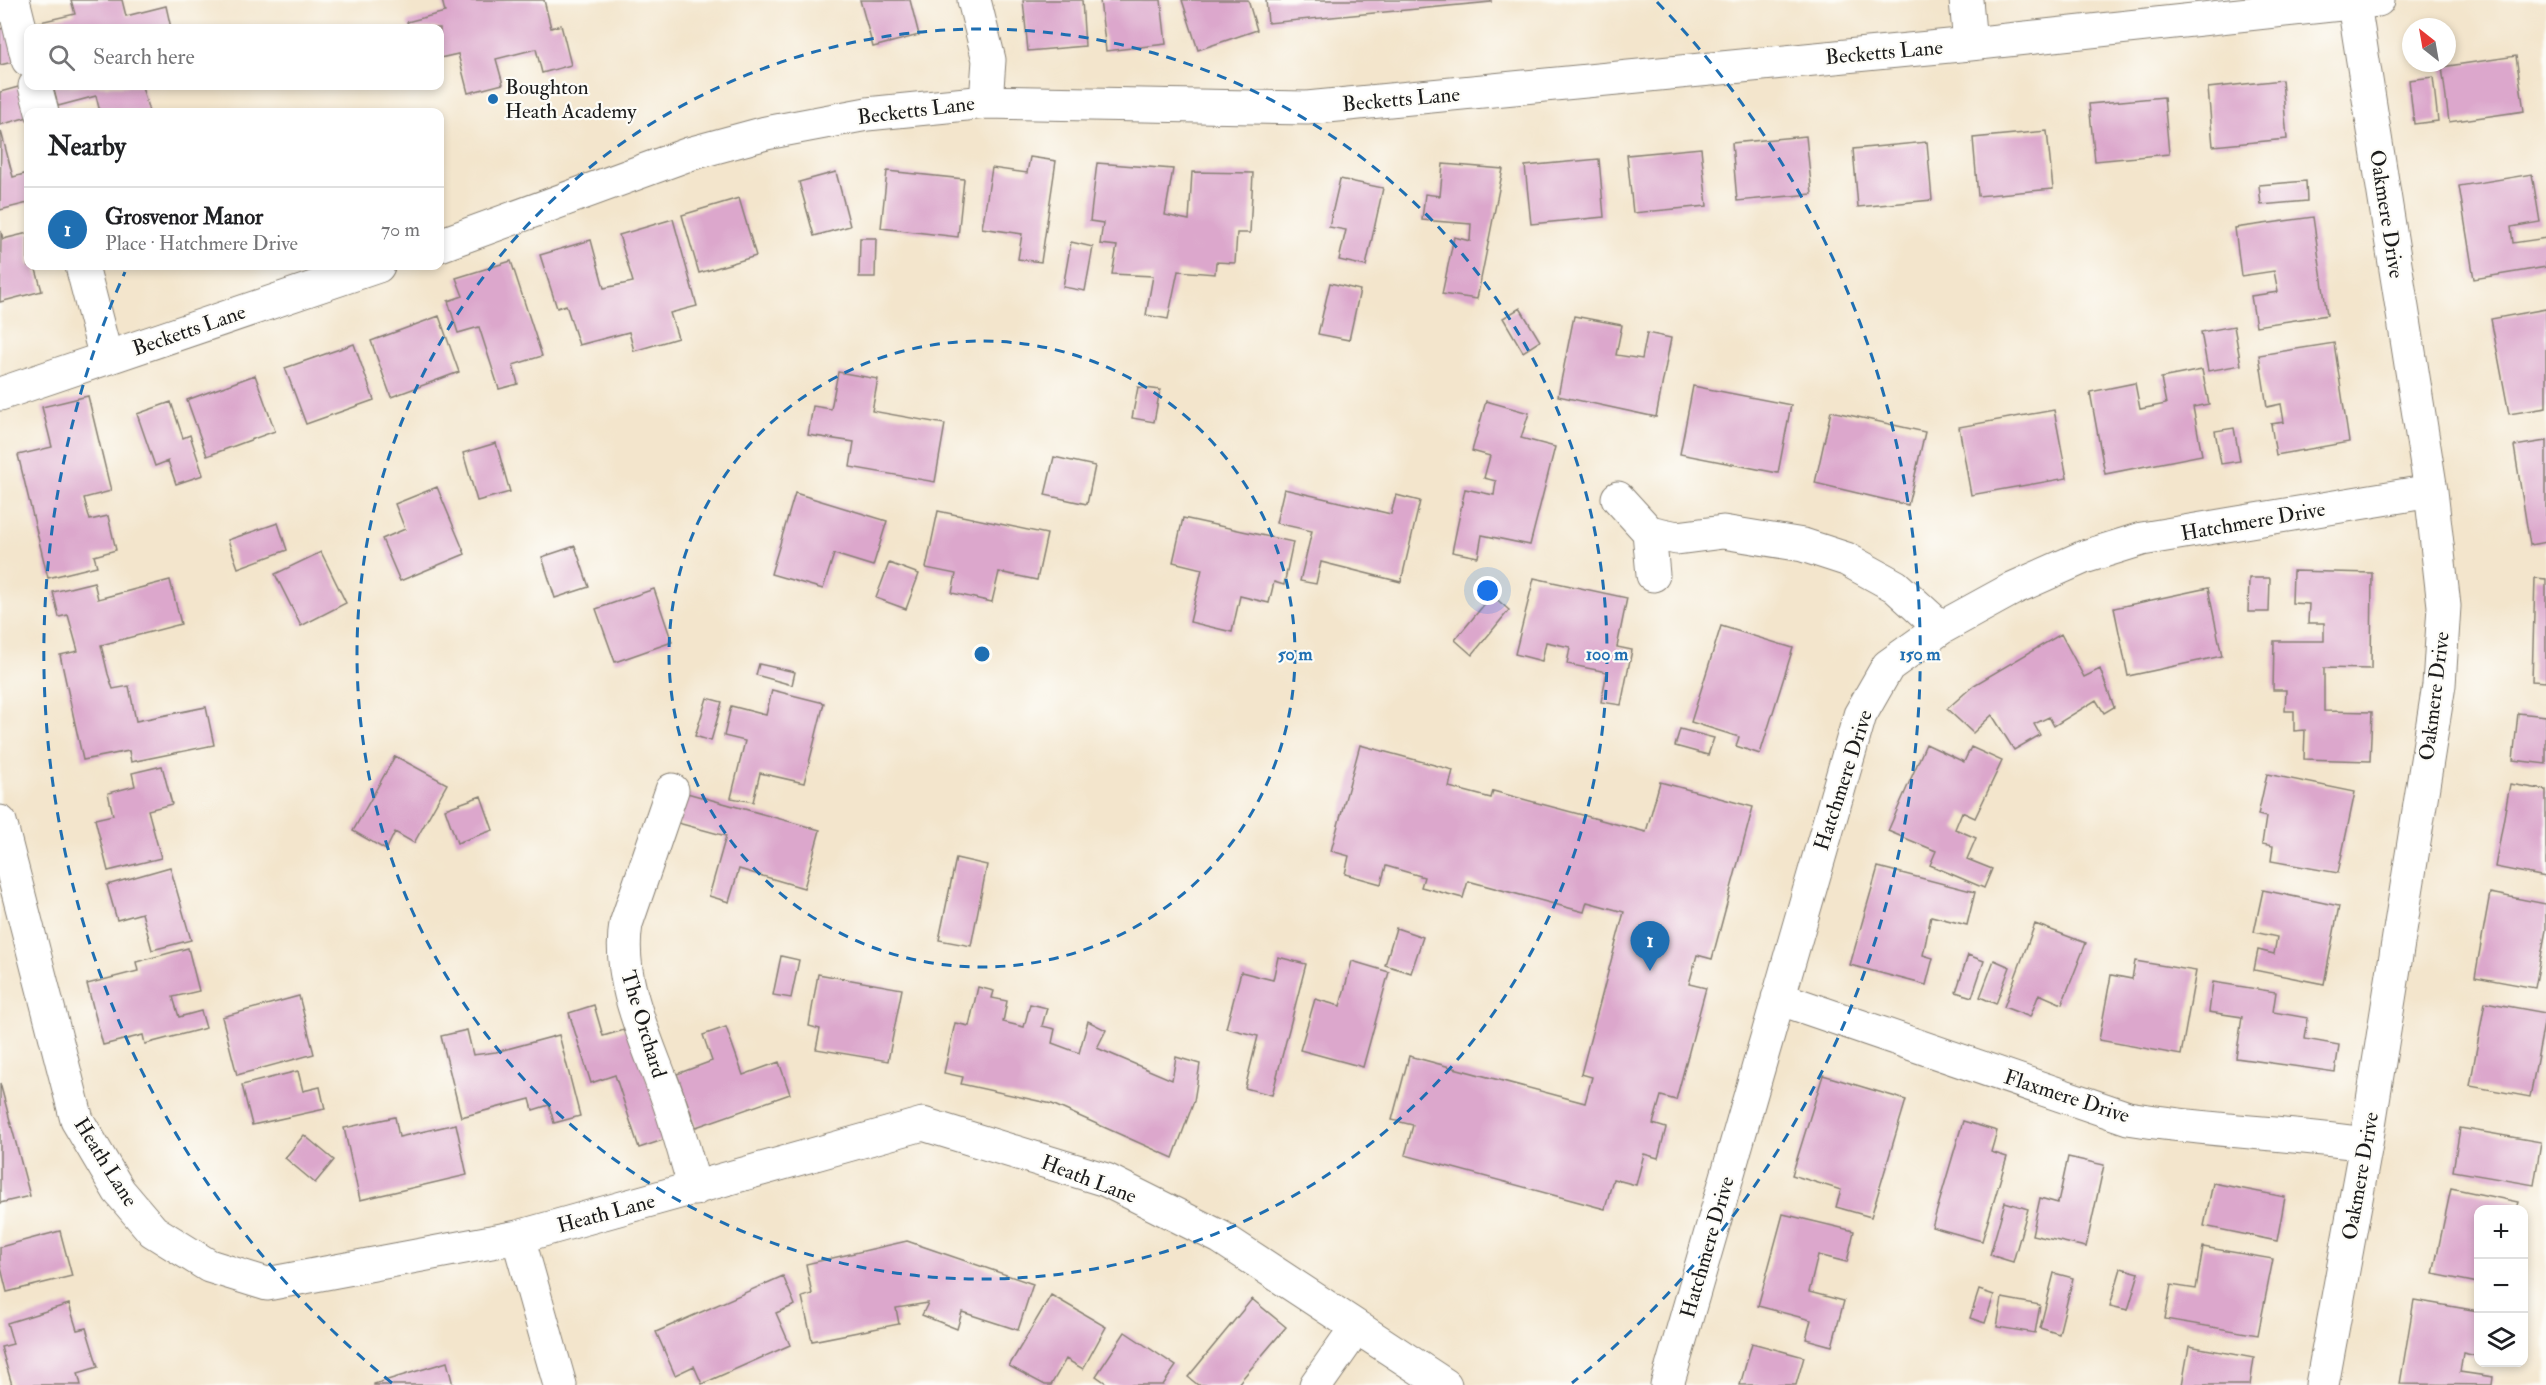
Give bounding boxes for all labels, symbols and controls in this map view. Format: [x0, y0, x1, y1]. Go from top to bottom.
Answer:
north arrow [2402, 18, 2456, 72]
search box [24, 24, 444, 90]
street label: Becketts Lane [1824, 34, 1944, 71]
icon: search [45, 41, 78, 74]
text: Search here [93, 43, 195, 71]
place label: Boughton Heath Academy [505, 74, 637, 125]
street label: Becketts Lane [1341, 81, 1461, 118]
street label: Becketts Lane [856, 90, 977, 131]
marker: Boughton Heath Academy [486, 92, 500, 106]
text: Nearby [48, 131, 126, 163]
street label: Oakmere Drive [2363, 148, 2410, 280]
text: Grosvenor Manor [105, 203, 263, 231]
text: 1 [64, 217, 71, 242]
text: 70 m [381, 217, 420, 242]
text: Place · Hatchmere Drive [105, 231, 298, 256]
street label: Becketts Lane [129, 298, 250, 362]
street label: Hatchmere Drive [2179, 495, 2328, 547]
your location [1473, 576, 1502, 605]
street label: Oakmere Drive [2413, 630, 2456, 762]
text: 50 m [1278, 643, 1313, 666]
text: 100 m [1586, 643, 1629, 666]
text: 150 m [1899, 643, 1942, 666]
centre of rings [972, 644, 992, 664]
street label: Hatchmere Drive [1808, 706, 1879, 854]
pin: 1 [1630, 922, 1670, 971]
street label: The Orchard [614, 967, 673, 1082]
street label: Flaxmere Drive [2001, 1063, 2133, 1130]
street label: Oakmere Drive [2336, 1110, 2385, 1242]
street label: Heath Lane [68, 1113, 144, 1212]
street label: Heath Lane [1037, 1149, 1141, 1210]
street label: Hatchmere Drive [1674, 1173, 1741, 1321]
street label: Heath Lane [554, 1187, 658, 1239]
map controls [2474, 1205, 2528, 1367]
button: + [2474, 1205, 2528, 1259]
button: − [2474, 1259, 2528, 1313]
button: layers [2474, 1313, 2528, 1367]

